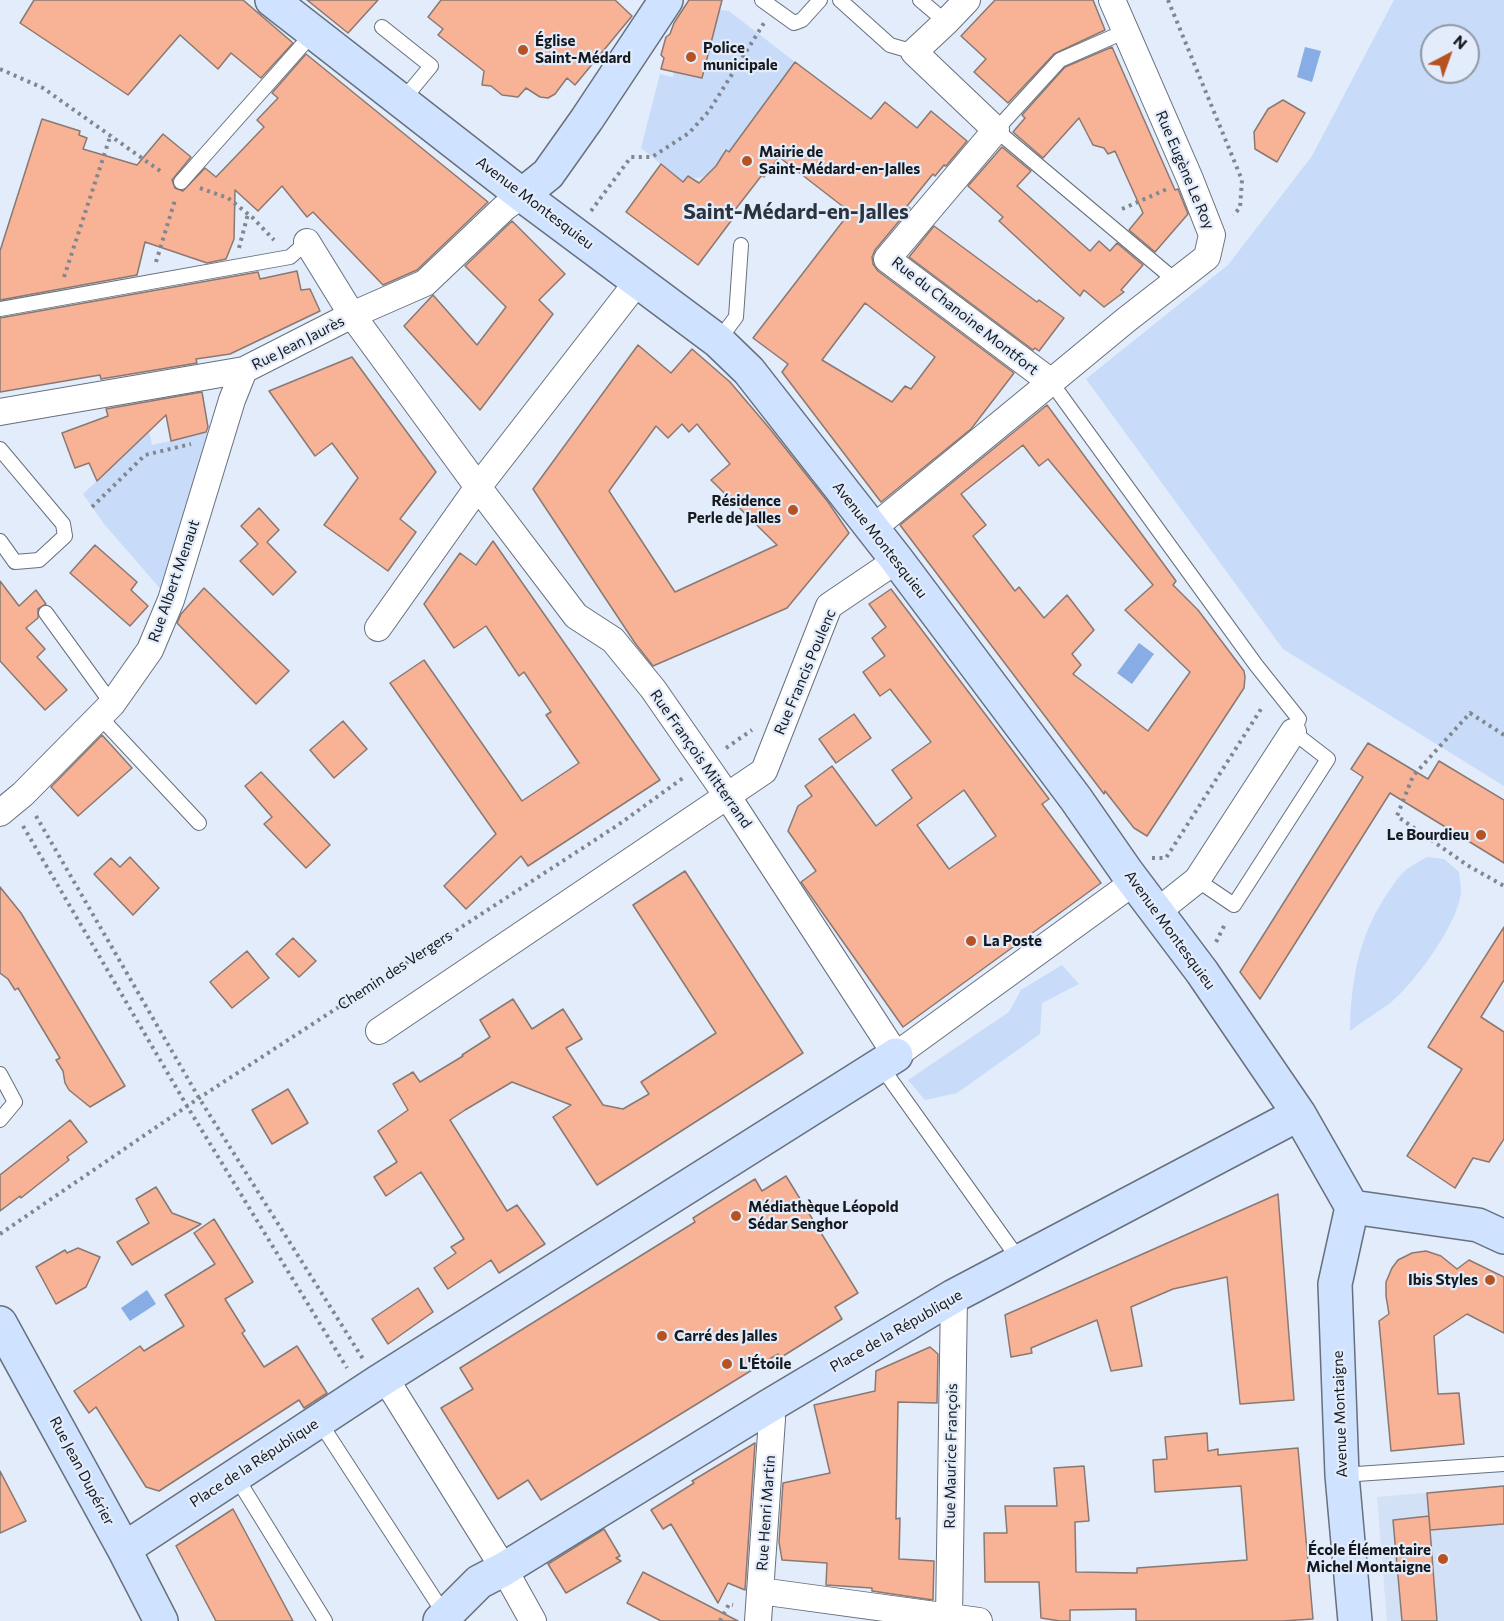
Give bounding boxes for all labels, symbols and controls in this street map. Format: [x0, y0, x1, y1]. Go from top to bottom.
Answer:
north arrow [1420, 24, 1480, 84]
text: N [1450, 30, 1472, 53]
place label: Église Saint-Médard [535, 32, 631, 67]
place label: Police municipale [703, 39, 778, 74]
marker: Église Saint-Médard [516, 43, 530, 57]
marker: Police municipale [684, 50, 698, 64]
street label: Rue Eugène Le Roy [1152, 108, 1218, 232]
place label: Mairie de Saint-Médard-en-Jalles [759, 143, 920, 178]
street label: Avenue Montesquieu [473, 153, 597, 253]
marker: Mairie de Saint-Médard-en-Jalles [740, 154, 754, 168]
district label: Saint-Médard-en-Jalles [683, 199, 909, 225]
street label: Rue du Chanoine Montfort [888, 253, 1042, 379]
street label: Rue Jean Jaurès [249, 312, 347, 374]
street label: Avenue Montesquieu [829, 478, 931, 602]
place label: Résidence Perle de Jalles [687, 492, 781, 527]
marker: Résidence Perle de Jalles [786, 503, 800, 517]
street label: Rue Albert Menaut [145, 517, 203, 645]
street label: Rue Francis Poulenc [770, 606, 840, 738]
street label: Rue François Mitterrand [646, 686, 756, 832]
place label: Le Bourdieu [1387, 826, 1469, 844]
marker: Le Bourdieu [1474, 828, 1488, 842]
street label: Avenue Montesquieu [1121, 867, 1219, 993]
street label: Chemin des Vergers [334, 926, 456, 1014]
place label: La Poste [983, 932, 1042, 950]
marker: La Poste [964, 934, 978, 948]
place label: Médiathèque Léopold Sédar Senghor [748, 1198, 898, 1233]
marker: Médiathèque Léopold Sédar Senghor [729, 1209, 743, 1223]
place label: Ibis Styles [1408, 1271, 1478, 1289]
marker: Ibis Styles [1483, 1273, 1497, 1287]
street label: Place de la République [827, 1286, 965, 1376]
place label: Carré des Jalles [674, 1327, 777, 1345]
marker: Carré des Jalles [655, 1329, 669, 1343]
street label: Avenue Montaigne [1329, 1350, 1351, 1478]
place label: L'Étoile [739, 1355, 791, 1373]
marker: L'Étoile [720, 1357, 734, 1371]
street label: Rue Maurice François [941, 1383, 961, 1529]
street label: Rue Jean Dupérier [46, 1413, 118, 1529]
street label: Place de la République [186, 1415, 322, 1511]
street label: Rue Henri Martin [753, 1454, 779, 1572]
place label: École Élémentaire Michel Montaigne [1306, 1541, 1431, 1576]
marker: École Élémentaire Michel Montaigne [1436, 1552, 1450, 1566]

